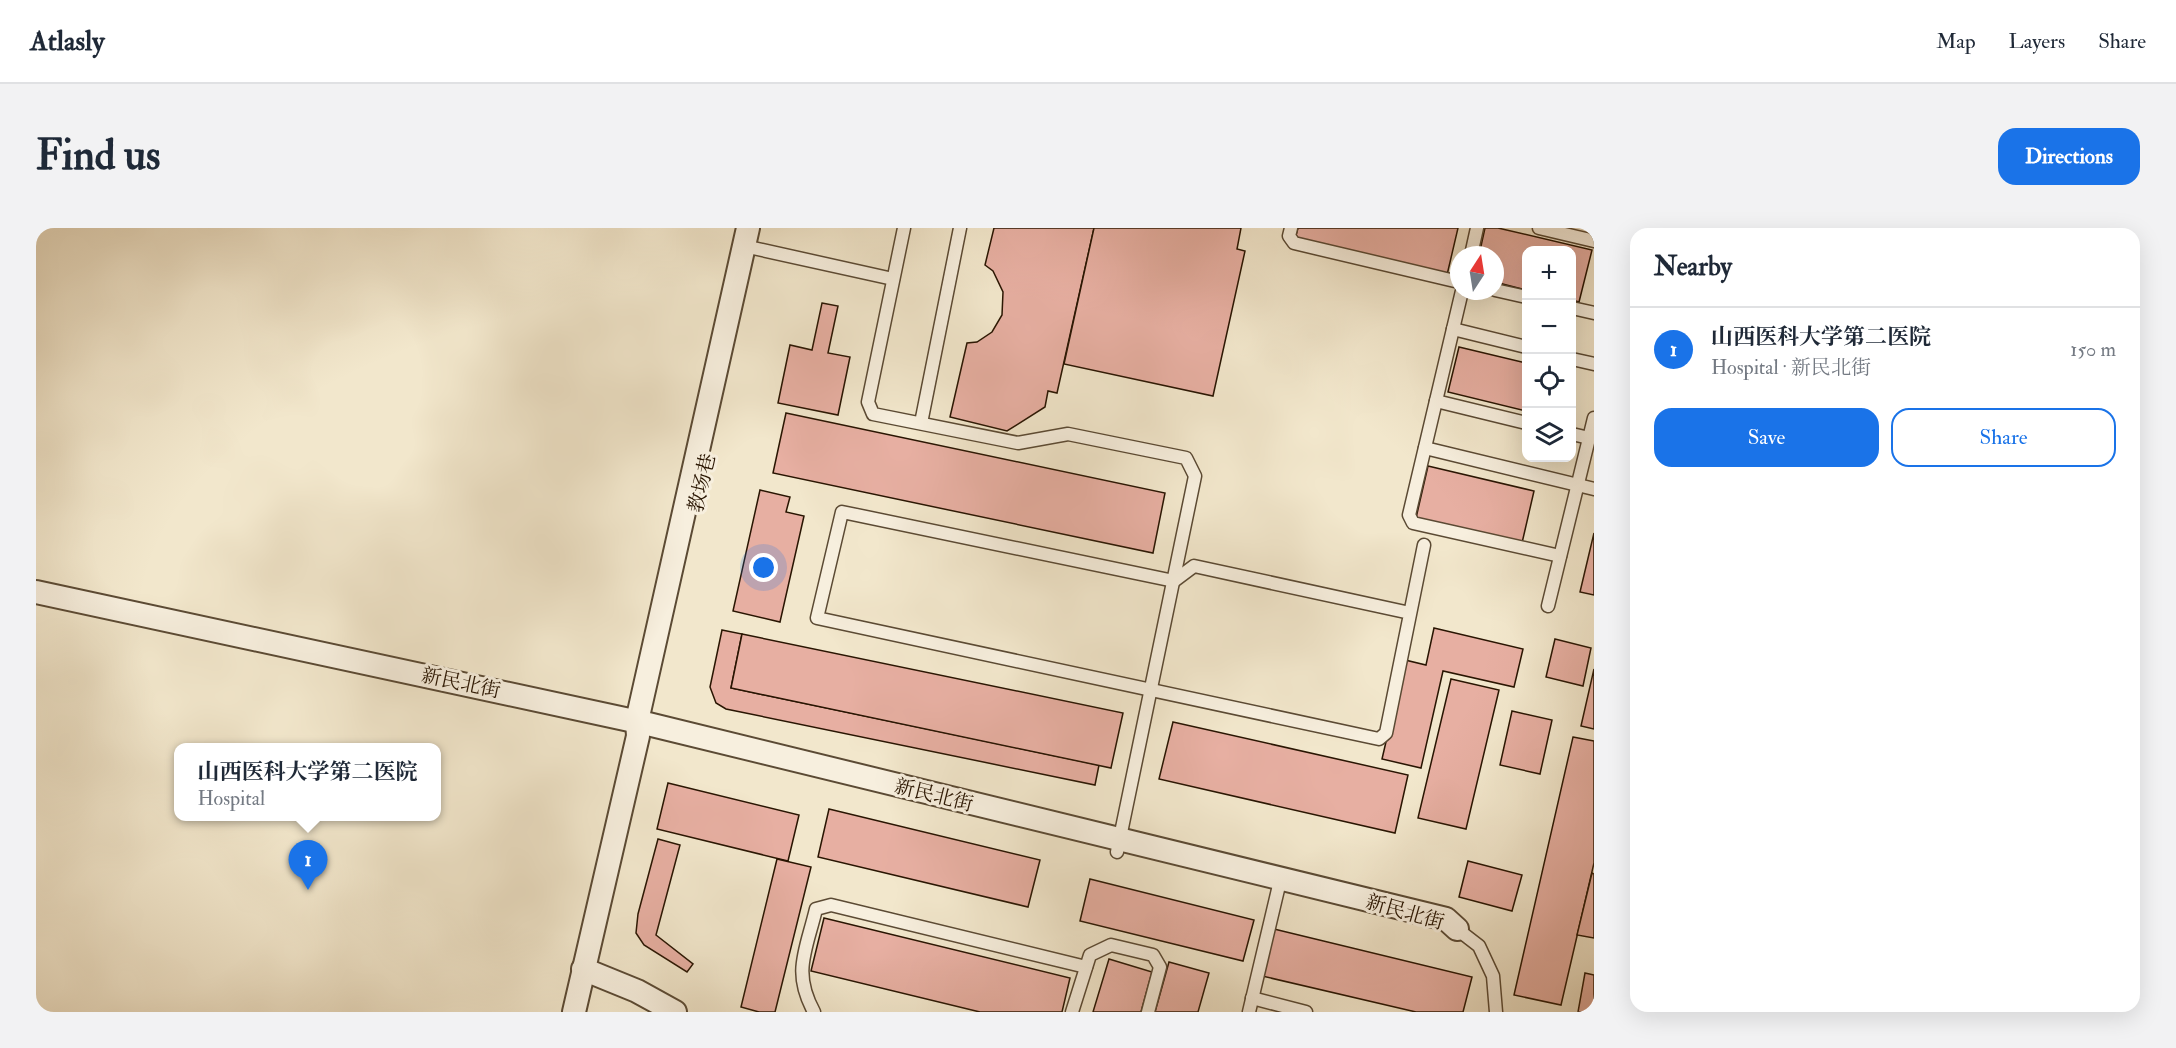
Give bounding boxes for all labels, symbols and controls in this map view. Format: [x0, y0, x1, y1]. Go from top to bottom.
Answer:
text: Atlasly [30, 24, 104, 59]
text: Map [1936, 28, 1976, 55]
text: Layers [2009, 28, 2065, 55]
text: Share [2098, 28, 2146, 55]
button: Directions [1998, 128, 2140, 185]
text: Find us [36, 130, 160, 182]
north arrow [1450, 246, 1504, 300]
map controls [1522, 246, 1576, 462]
button: + [1522, 246, 1576, 300]
text: Nearby [1654, 251, 1732, 283]
button: − [1522, 300, 1576, 354]
text: 山西医科大学第二医院 [1711, 323, 1931, 351]
text: 1 [1670, 337, 1677, 362]
text: 150 m [2070, 337, 2116, 362]
button: locate [1522, 354, 1576, 408]
text: Hospital · 新民北街 [1711, 355, 1871, 380]
button: layers [1522, 408, 1576, 462]
button: Save [1654, 408, 1879, 467]
button: Share [1891, 408, 2116, 467]
street label: 教场巷 [683, 451, 721, 515]
your location [749, 553, 778, 582]
street label: 新民北街 [419, 662, 503, 704]
popup [174, 743, 441, 821]
text: 山西医科大学第二医院 [197, 758, 418, 786]
street label: 新民北街 [892, 773, 976, 817]
text: Hospital [197, 786, 265, 811]
pin: 1 [288, 840, 328, 890]
street label: 新民北街 [1363, 889, 1447, 935]

